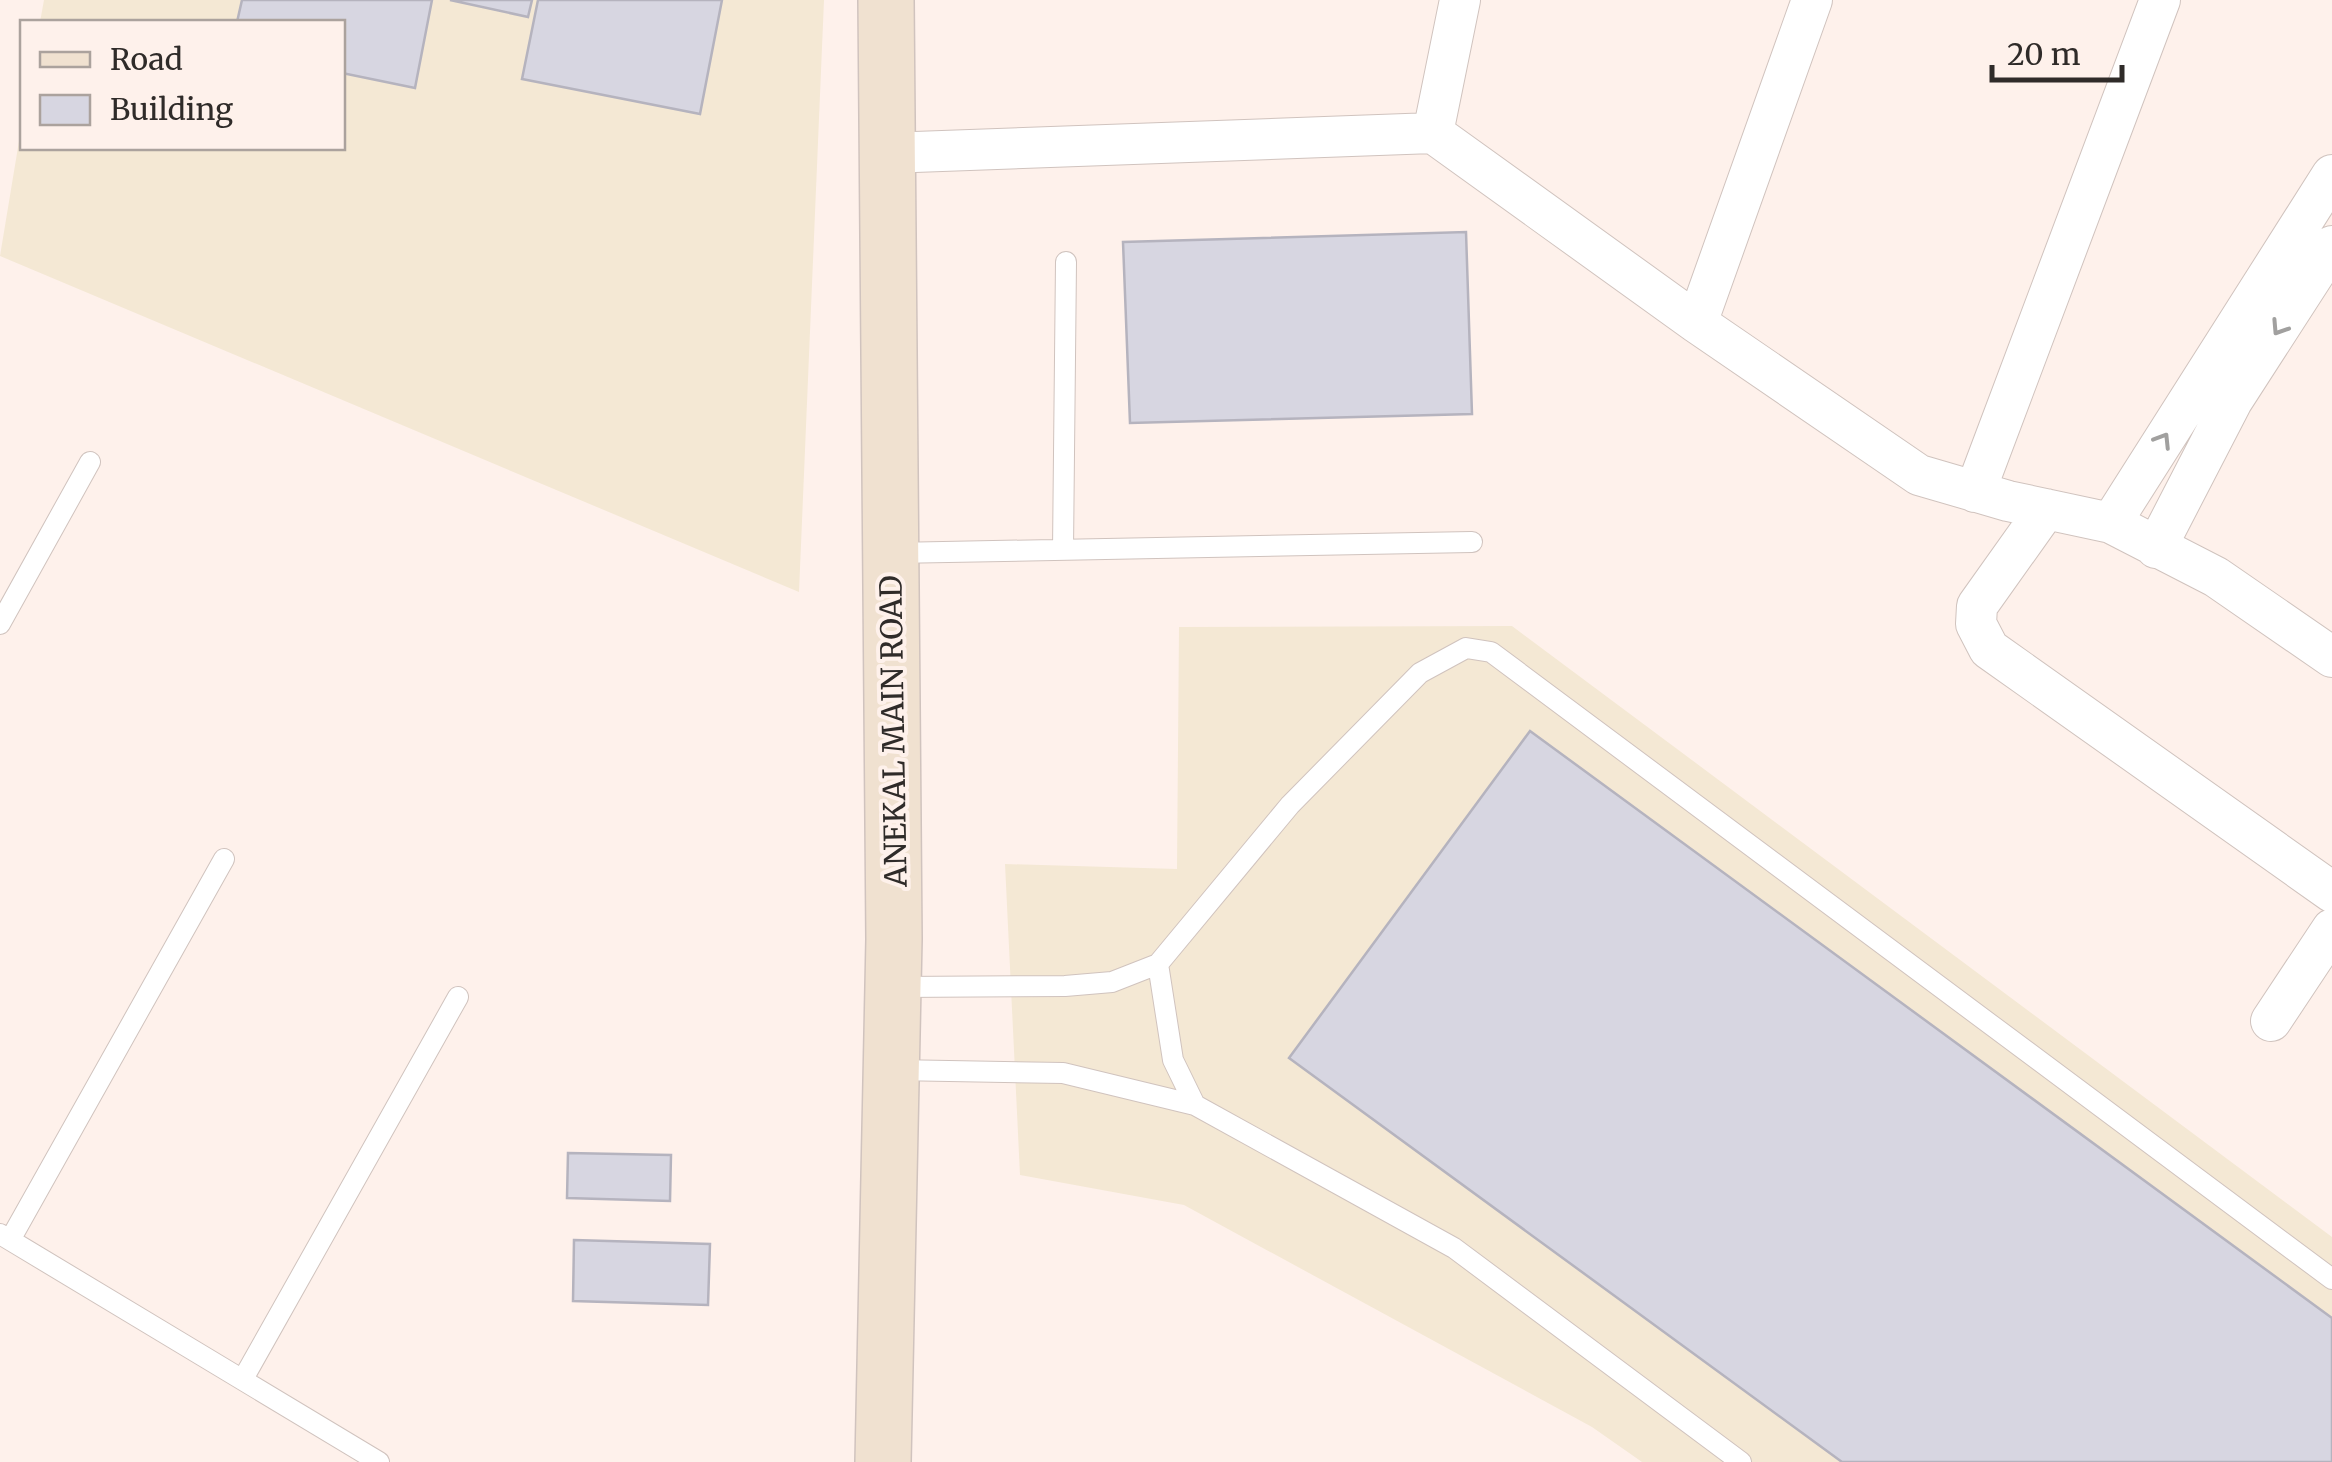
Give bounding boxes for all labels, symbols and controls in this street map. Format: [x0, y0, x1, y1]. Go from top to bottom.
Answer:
legend [20, 20, 345, 150]
scale bar [1992, 20, 2122, 82]
text: 20 m [2007, 35, 2081, 73]
text: Road [110, 40, 183, 78]
text: Building [110, 90, 233, 128]
one-way arrow [2273, 317, 2292, 335]
one-way arrow [2151, 433, 2170, 451]
street label: ANEKAL MAIN ROAD [871, 575, 915, 888]

